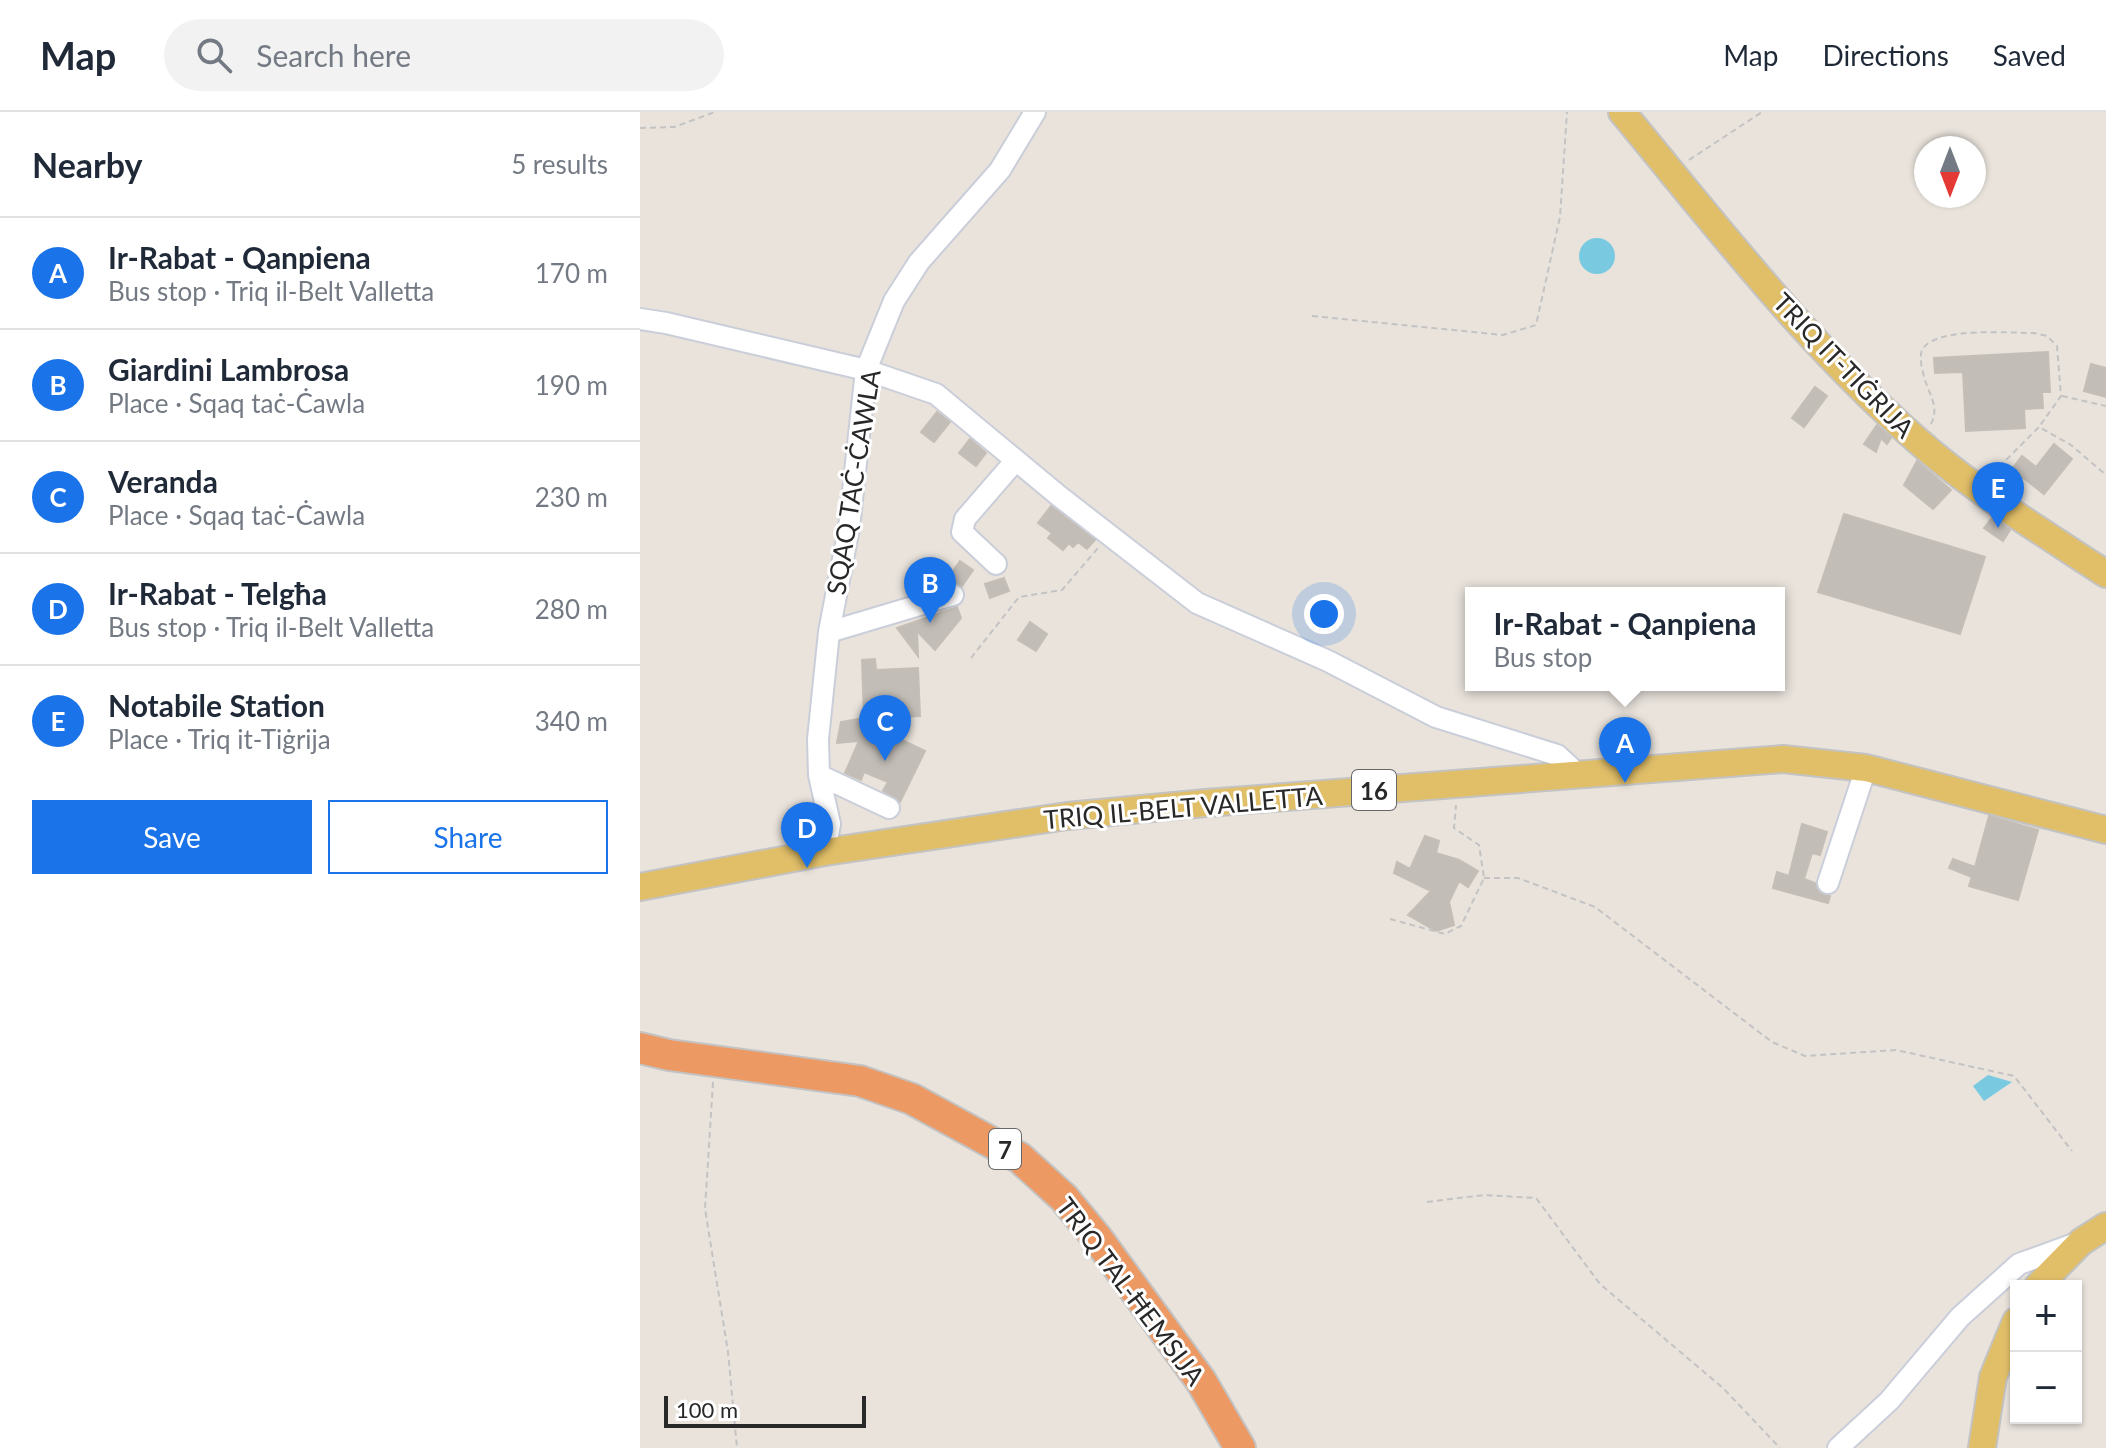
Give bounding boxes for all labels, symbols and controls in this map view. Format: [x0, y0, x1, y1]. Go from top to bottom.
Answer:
search box [164, 19, 724, 91]
text: Map [40, 32, 116, 78]
icon: search [192, 33, 236, 77]
text: Search here [256, 37, 411, 73]
text: Map [1723, 38, 1778, 72]
text: Directions [1822, 38, 1949, 72]
text: Saved [1993, 38, 2066, 72]
north arrow [1914, 136, 1986, 208]
text: Nearby [32, 144, 143, 185]
text: 5 results [511, 148, 608, 180]
text: Ir-Rabat - Qanpiena [108, 239, 371, 275]
text: A [49, 257, 67, 289]
text: 170 m [535, 257, 608, 289]
text: Bus stop · Triq il-Belt Valletta [108, 275, 434, 307]
street label: TRIQ IT-TIĠRIJA [1767, 286, 1921, 444]
text: Giardini Lambrosa [108, 351, 349, 387]
street label: SQAQ TAĊ-ĊAWLA [819, 367, 887, 597]
text: B [49, 369, 67, 401]
text: 190 m [535, 369, 608, 401]
text: Place · Sqaq taċ-Ċawla [108, 387, 365, 419]
pin: E [1972, 462, 2024, 528]
text: Veranda [108, 463, 218, 499]
text: C [49, 481, 67, 513]
text: 230 m [535, 481, 608, 513]
text: Place · Sqaq taċ-Ċawla [108, 499, 365, 531]
pin: B [904, 557, 956, 623]
text: Ir-Rabat - Telgħa [108, 575, 327, 611]
popup [1465, 587, 1785, 691]
text: D [48, 593, 68, 625]
text: 280 m [535, 593, 608, 625]
your location [1304, 594, 1344, 634]
text: Ir-Rabat - Qanpiena [1494, 605, 1756, 641]
text: Bus stop · Triq il-Belt Valletta [108, 611, 434, 643]
text: Bus stop [1494, 641, 1592, 673]
text: Notabile Station [108, 687, 325, 723]
pin: C [859, 695, 911, 761]
text: E [51, 705, 65, 737]
text: 340 m [535, 705, 608, 737]
pin: A [1599, 717, 1651, 783]
text: Place · Triq it-Tiġrija [108, 723, 331, 755]
road number: 16 [1352, 770, 1396, 810]
street label: TRIQ IL-BELT VALLETTA [1042, 779, 1324, 835]
button: Save [32, 800, 312, 874]
button: Share [328, 800, 608, 874]
pin: D [781, 802, 833, 868]
road number: 7 [989, 1129, 1021, 1169]
street label: TRIQ TAL-ĦEMSIJA [1050, 1191, 1212, 1392]
map controls [2010, 1280, 2082, 1424]
button: + [2010, 1280, 2082, 1352]
button: − [2010, 1352, 2082, 1424]
scale bar [664, 1392, 866, 1428]
text: 100 m [676, 1396, 738, 1423]

